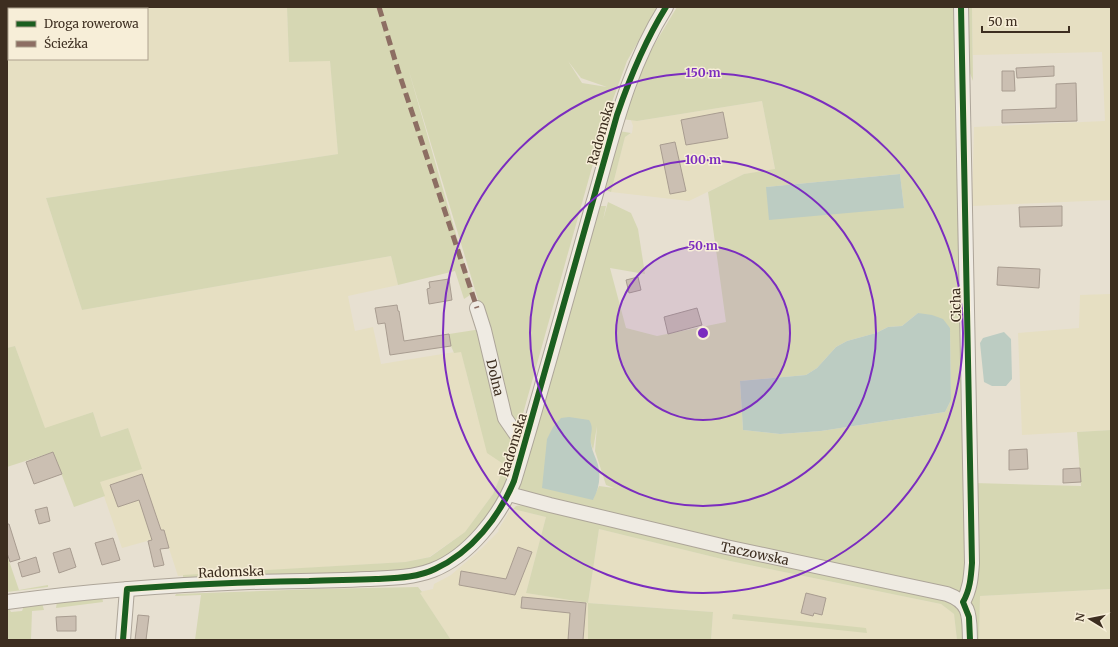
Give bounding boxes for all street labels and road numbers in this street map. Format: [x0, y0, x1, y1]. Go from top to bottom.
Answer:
street label: Radomska [584, 99, 618, 167]
street label: Cicha [947, 288, 965, 322]
street label: Dolna [483, 357, 508, 398]
street label: Radomska [495, 411, 531, 479]
street label: Taczowska [719, 538, 791, 569]
street label: Radomska [198, 562, 264, 582]

